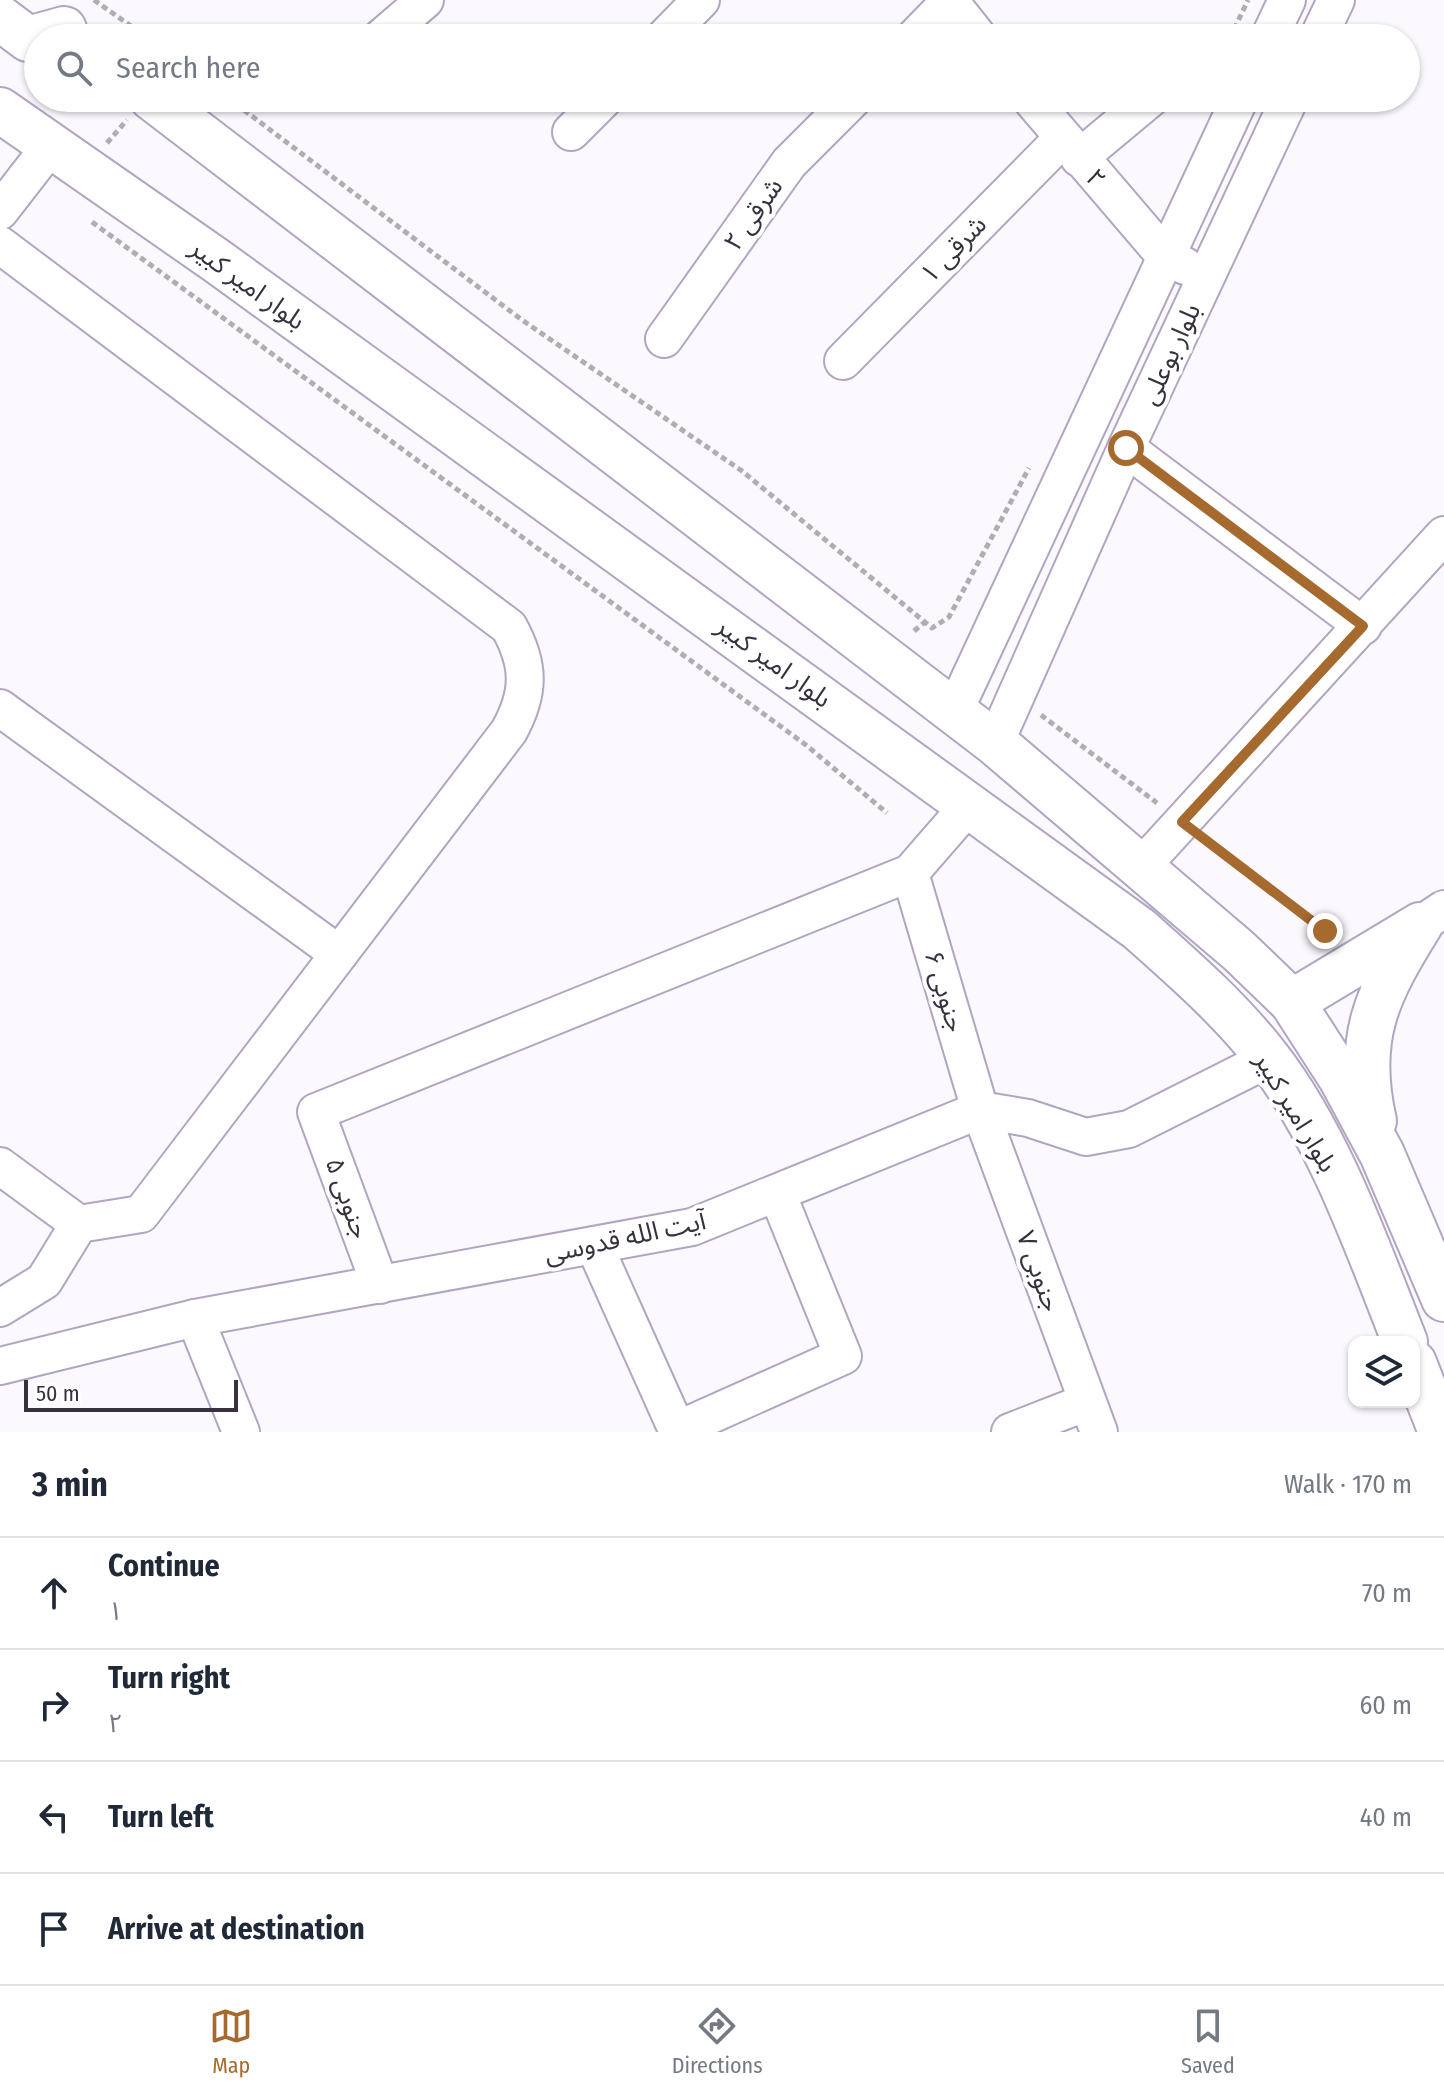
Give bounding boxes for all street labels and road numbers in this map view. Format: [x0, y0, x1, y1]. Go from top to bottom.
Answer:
street label: ۲ [1079, 163, 1112, 194]
street label: شرقی ۲ [717, 172, 790, 257]
street label: شرقی ۱ [914, 209, 993, 289]
street label: بلوار امیر کبیر [183, 232, 311, 336]
street label: بلوار بوعلی [1134, 299, 1207, 410]
street label: بلوار امیر کبیر [709, 610, 837, 714]
street label: ۶ جنوبی [917, 947, 972, 1036]
street label: بلوار امیر کبیر [1247, 1046, 1343, 1178]
street label: ۵ جنوبی [319, 1154, 376, 1243]
street label: آیت الله قدوسی [541, 1205, 710, 1270]
street label: ۷ جنوبی [1010, 1227, 1067, 1316]

